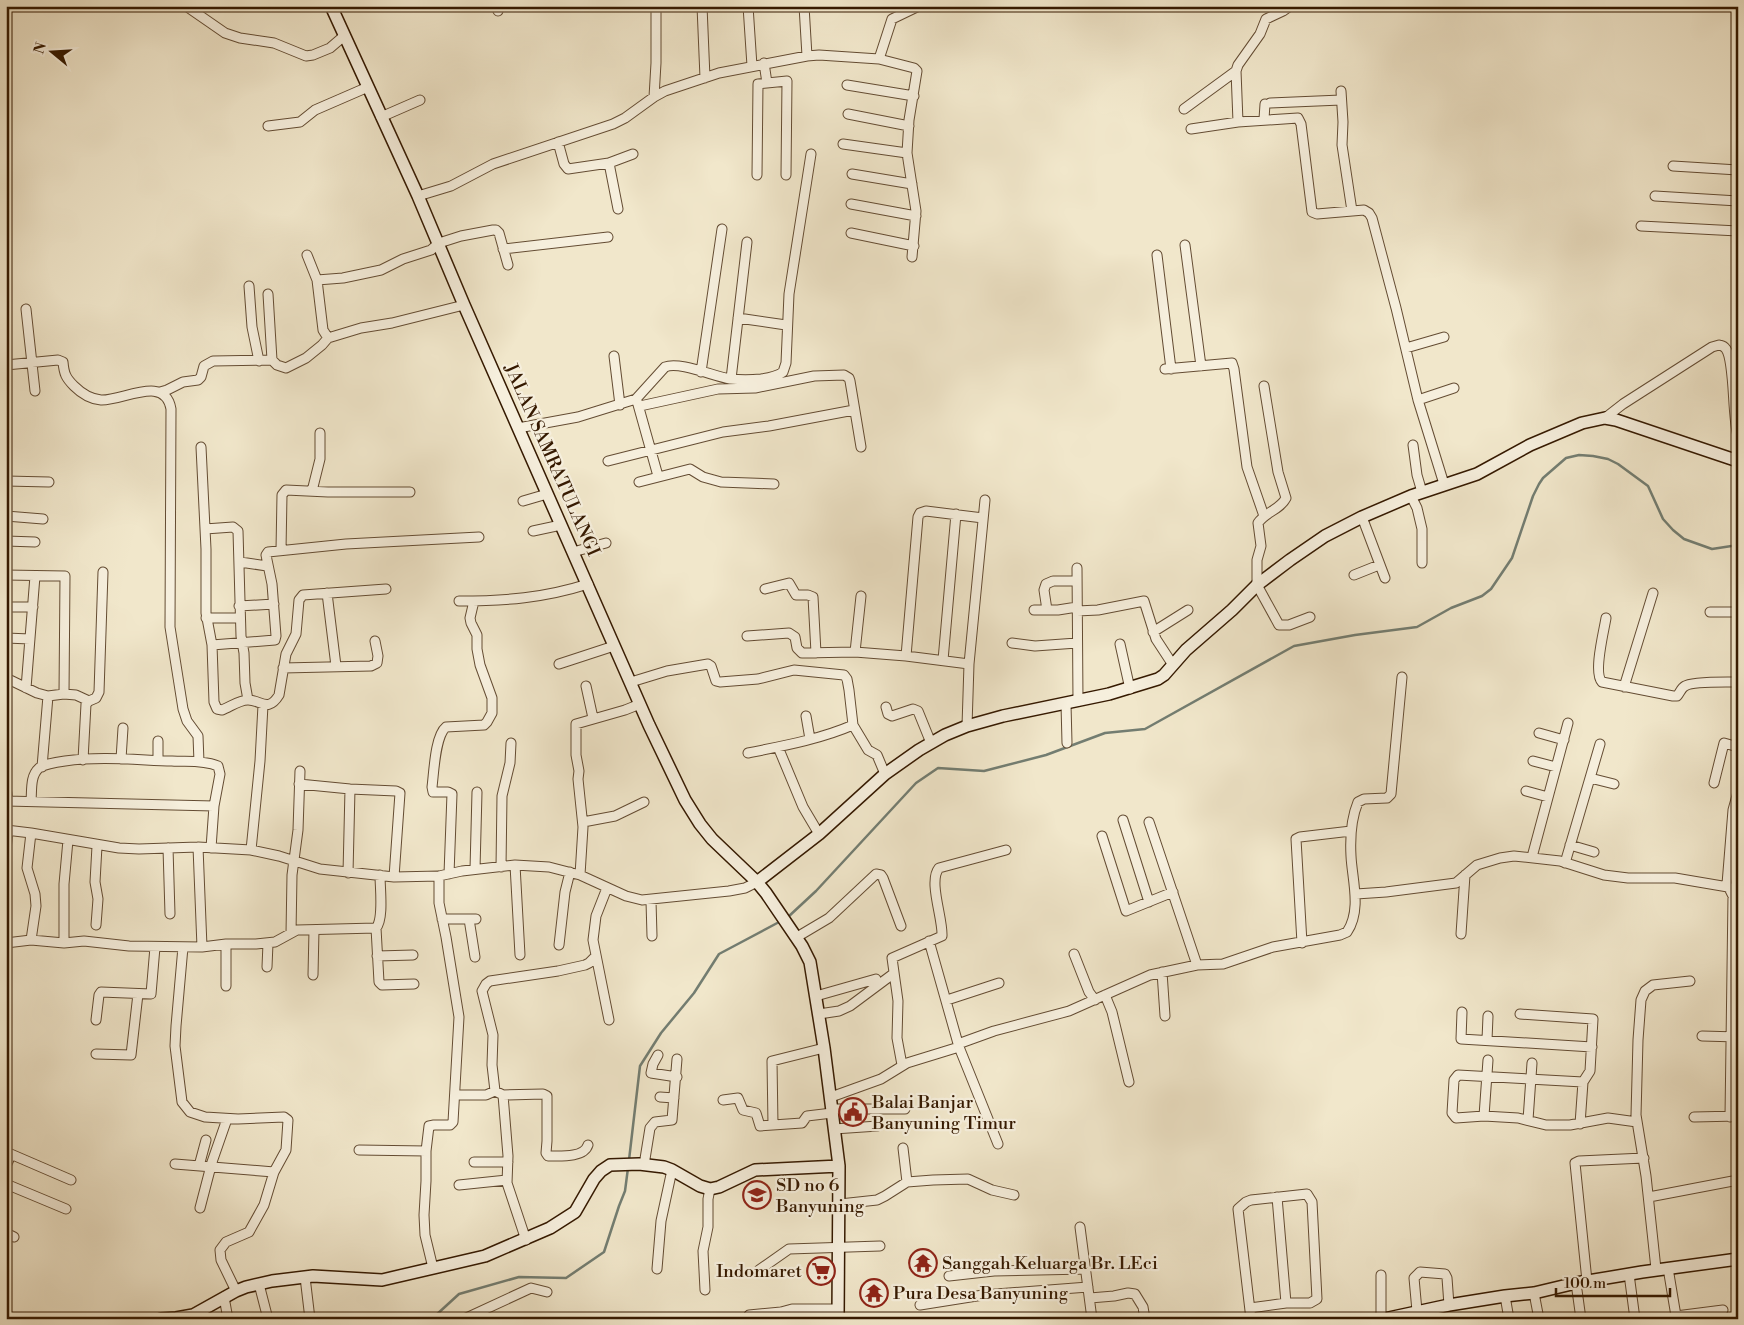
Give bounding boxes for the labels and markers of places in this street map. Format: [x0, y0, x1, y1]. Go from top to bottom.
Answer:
place label: Balai Banjar Banyuning Timur [871, 1091, 1016, 1135]
public building icon: Balai Banjar Banyuning Timur [838, 1097, 868, 1127]
place label: SD no 6 Banyuning [775, 1174, 865, 1218]
school or university icon: SD no 6 Banyuning [742, 1180, 772, 1210]
temple icon: Sanggah Keluarga Br. LEci [908, 1248, 938, 1278]
place label: Sanggah Keluarga Br. LEci [942, 1252, 1158, 1275]
supermarket icon: Indomaret [806, 1256, 836, 1286]
place label: Indomaret [716, 1260, 803, 1283]
temple icon: Pura Desa Banyuning [859, 1278, 889, 1308]
place label: Pura Desa Banyuning [893, 1282, 1069, 1305]

